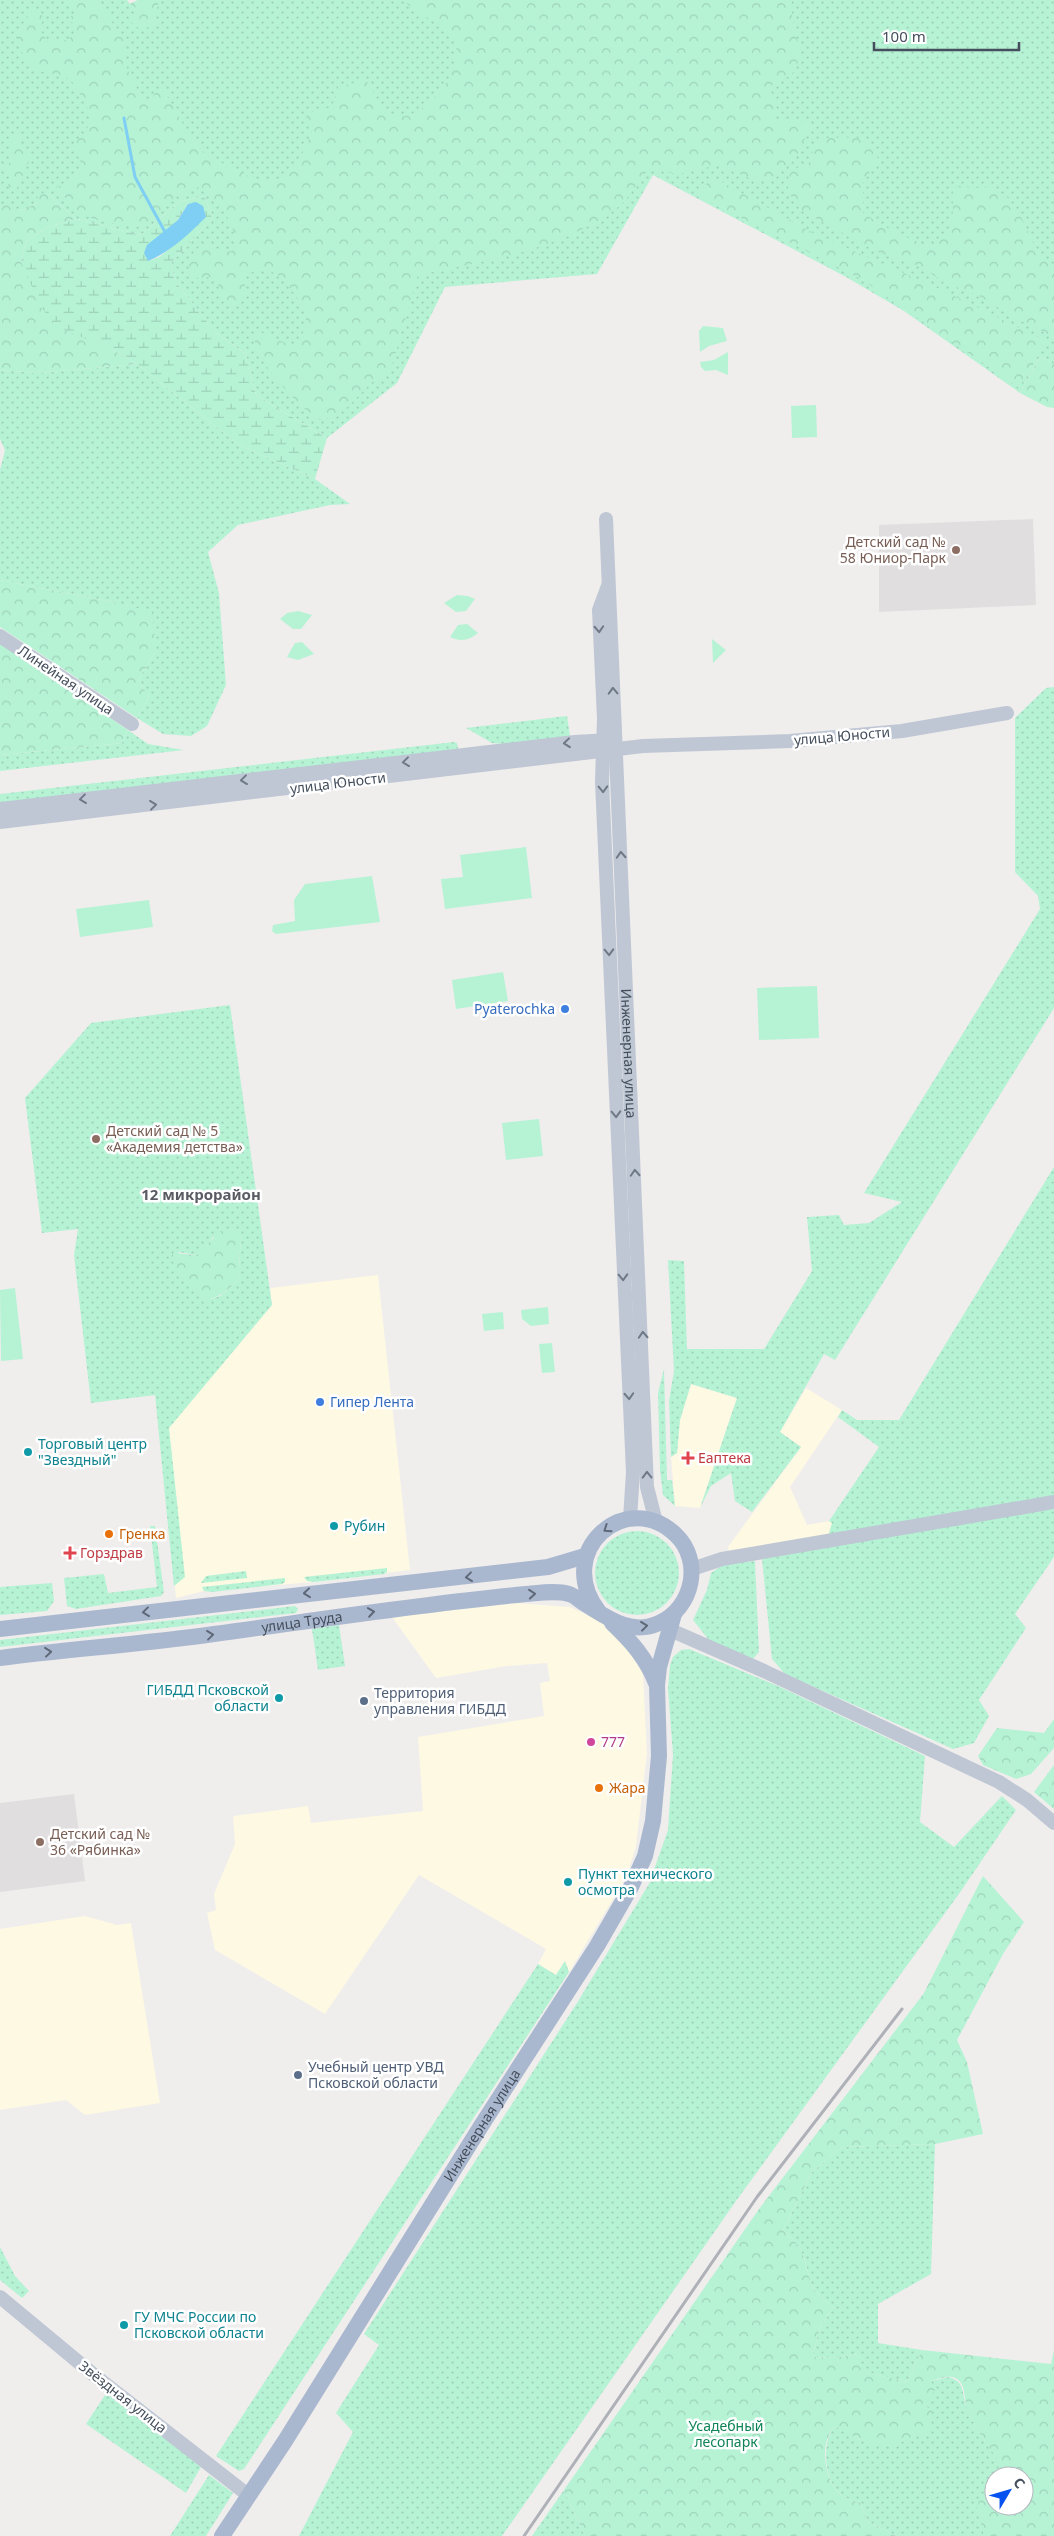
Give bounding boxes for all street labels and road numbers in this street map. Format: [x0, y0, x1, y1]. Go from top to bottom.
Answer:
street label: Линейная улица [15, 641, 118, 719]
street label: улица Юности [793, 722, 891, 749]
street label: улица Юности [289, 767, 387, 798]
street label: Инженерная улица [617, 988, 641, 1119]
street label: улица Труда [260, 1606, 343, 1636]
street label: Инженерная улица [439, 2065, 524, 2185]
street label: Звёздная улица [75, 2356, 171, 2437]

